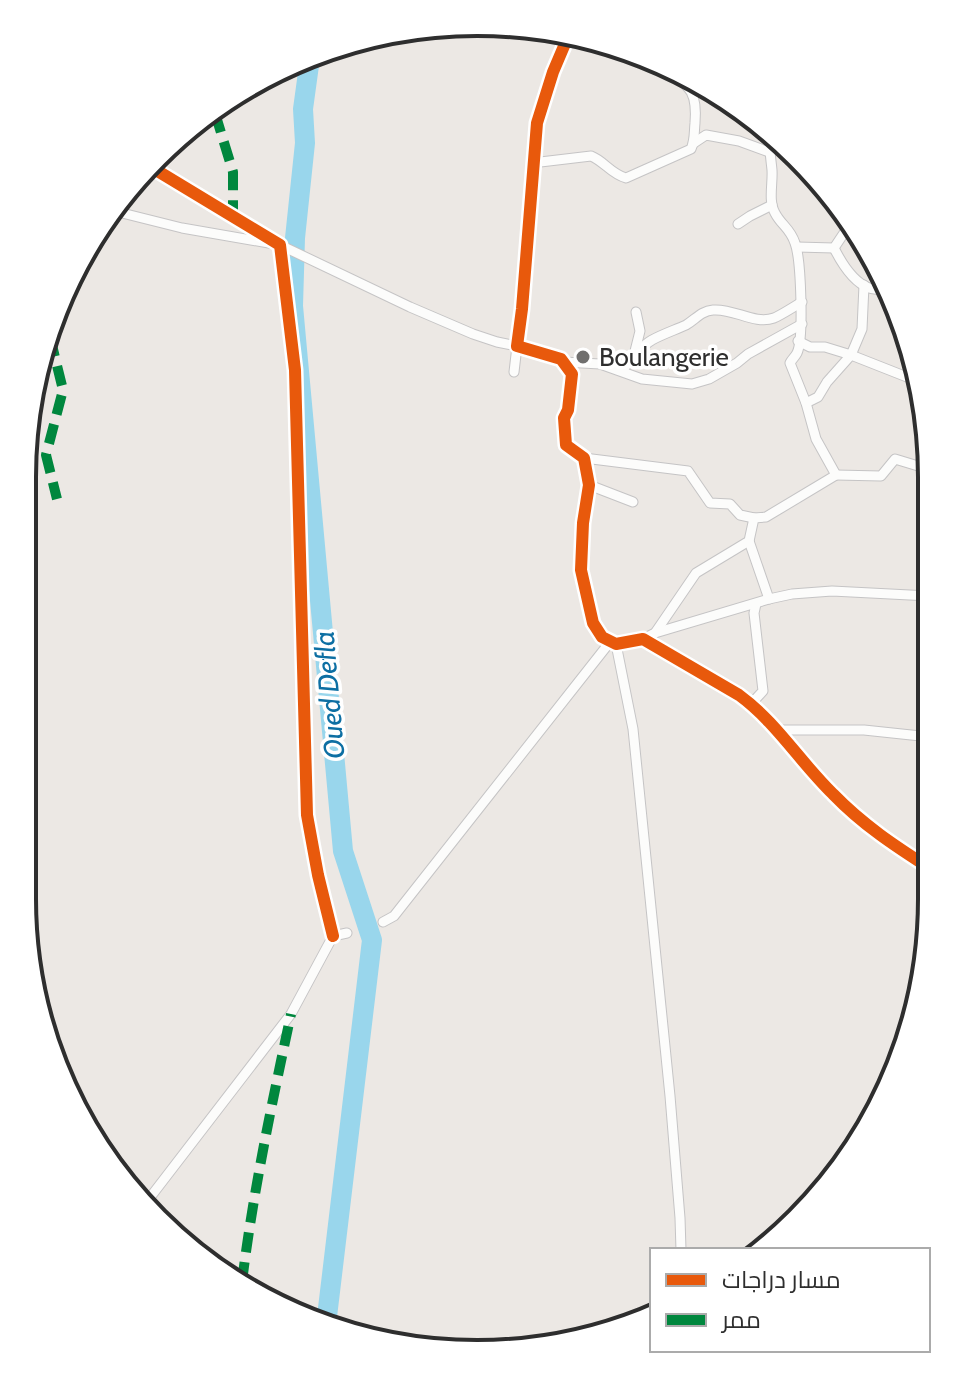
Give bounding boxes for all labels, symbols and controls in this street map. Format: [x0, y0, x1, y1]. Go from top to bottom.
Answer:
place label: Boulangerie [599, 341, 729, 373]
marker: Boulangerie [574, 348, 592, 366]
water label: Oued Defla [306, 630, 352, 760]
legend [650, 1248, 930, 1352]
text: مسار دراجات [722, 1265, 841, 1294]
text: ممر [720, 1305, 761, 1334]

